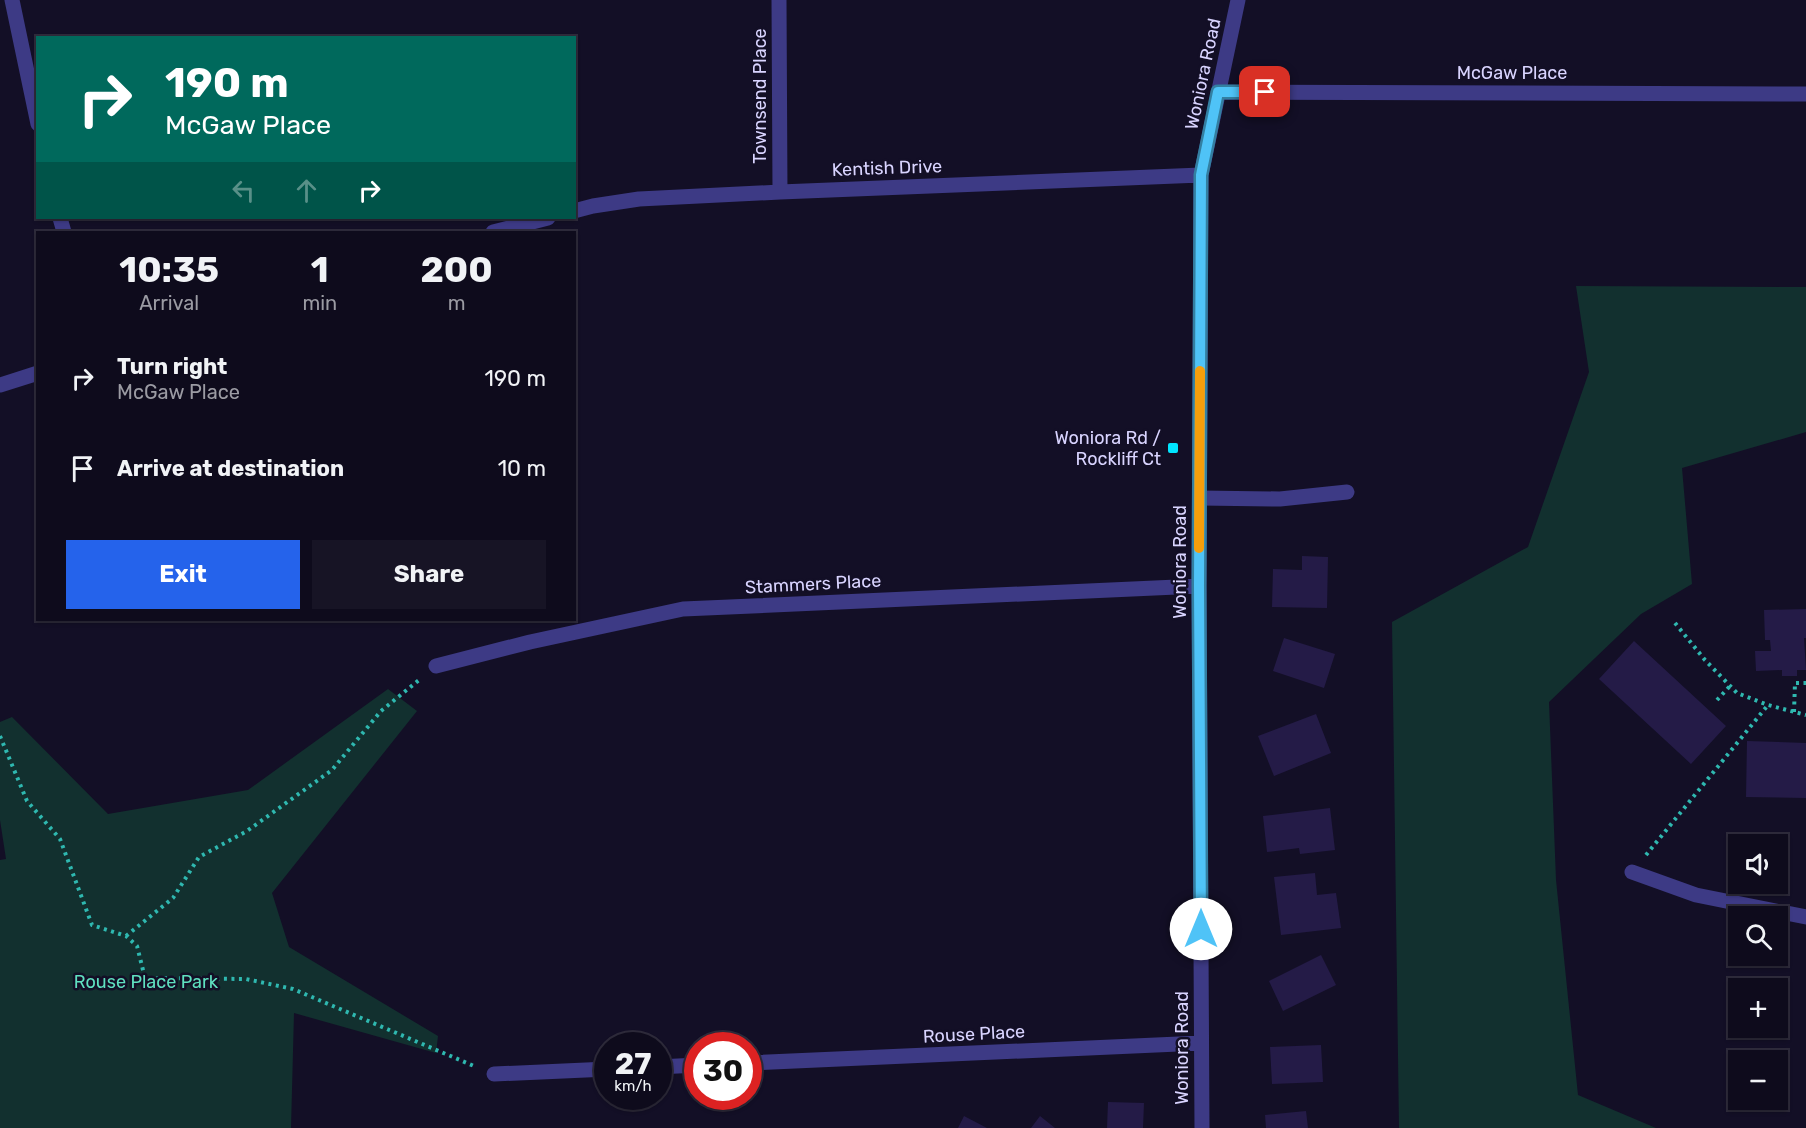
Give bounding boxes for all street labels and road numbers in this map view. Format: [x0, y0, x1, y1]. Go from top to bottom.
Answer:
street label: Woniora Road [1180, 16, 1226, 132]
street label: Townsend Place [749, 28, 771, 164]
street label: McGaw Place [1457, 62, 1567, 84]
street label: Kentish Drive [831, 155, 943, 181]
street label: Woniora Road [1169, 505, 1191, 619]
street label: Stammers Place [744, 569, 882, 599]
street label: Woniora Road [1171, 991, 1193, 1105]
street label: Rouse Place [922, 1020, 1026, 1048]

